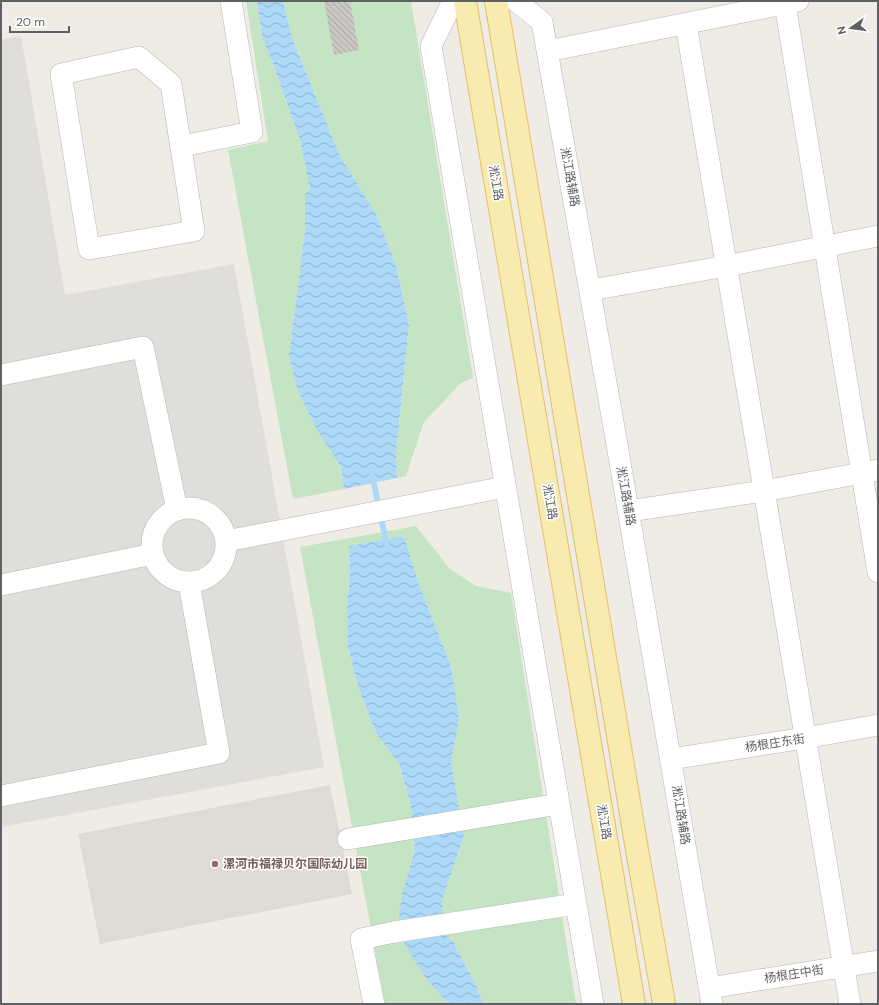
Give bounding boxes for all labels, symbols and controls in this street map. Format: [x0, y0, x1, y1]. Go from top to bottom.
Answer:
scale bar [10, 8, 69, 34]
north arrow [831, 8, 871, 48]
text: 20 m [16, 14, 45, 30]
text: N [834, 25, 849, 36]
street label: 淞江路辅路 [557, 146, 583, 208]
street label: 淞江路 [485, 164, 507, 202]
street label: 淞江路辅路 [613, 465, 639, 527]
street label: 淞江路 [539, 483, 561, 521]
street label: 杨根庄东街 [744, 730, 806, 756]
street label: 淞江路辅路 [668, 784, 694, 846]
street label: 淞江路 [593, 803, 615, 841]
place label: 漯河市福禄贝尔国际幼儿园 [223, 856, 367, 872]
marker: 漯河市福禄贝尔国际幼儿园 [210, 859, 220, 869]
street label: 杨根庄中街 [763, 961, 825, 987]

